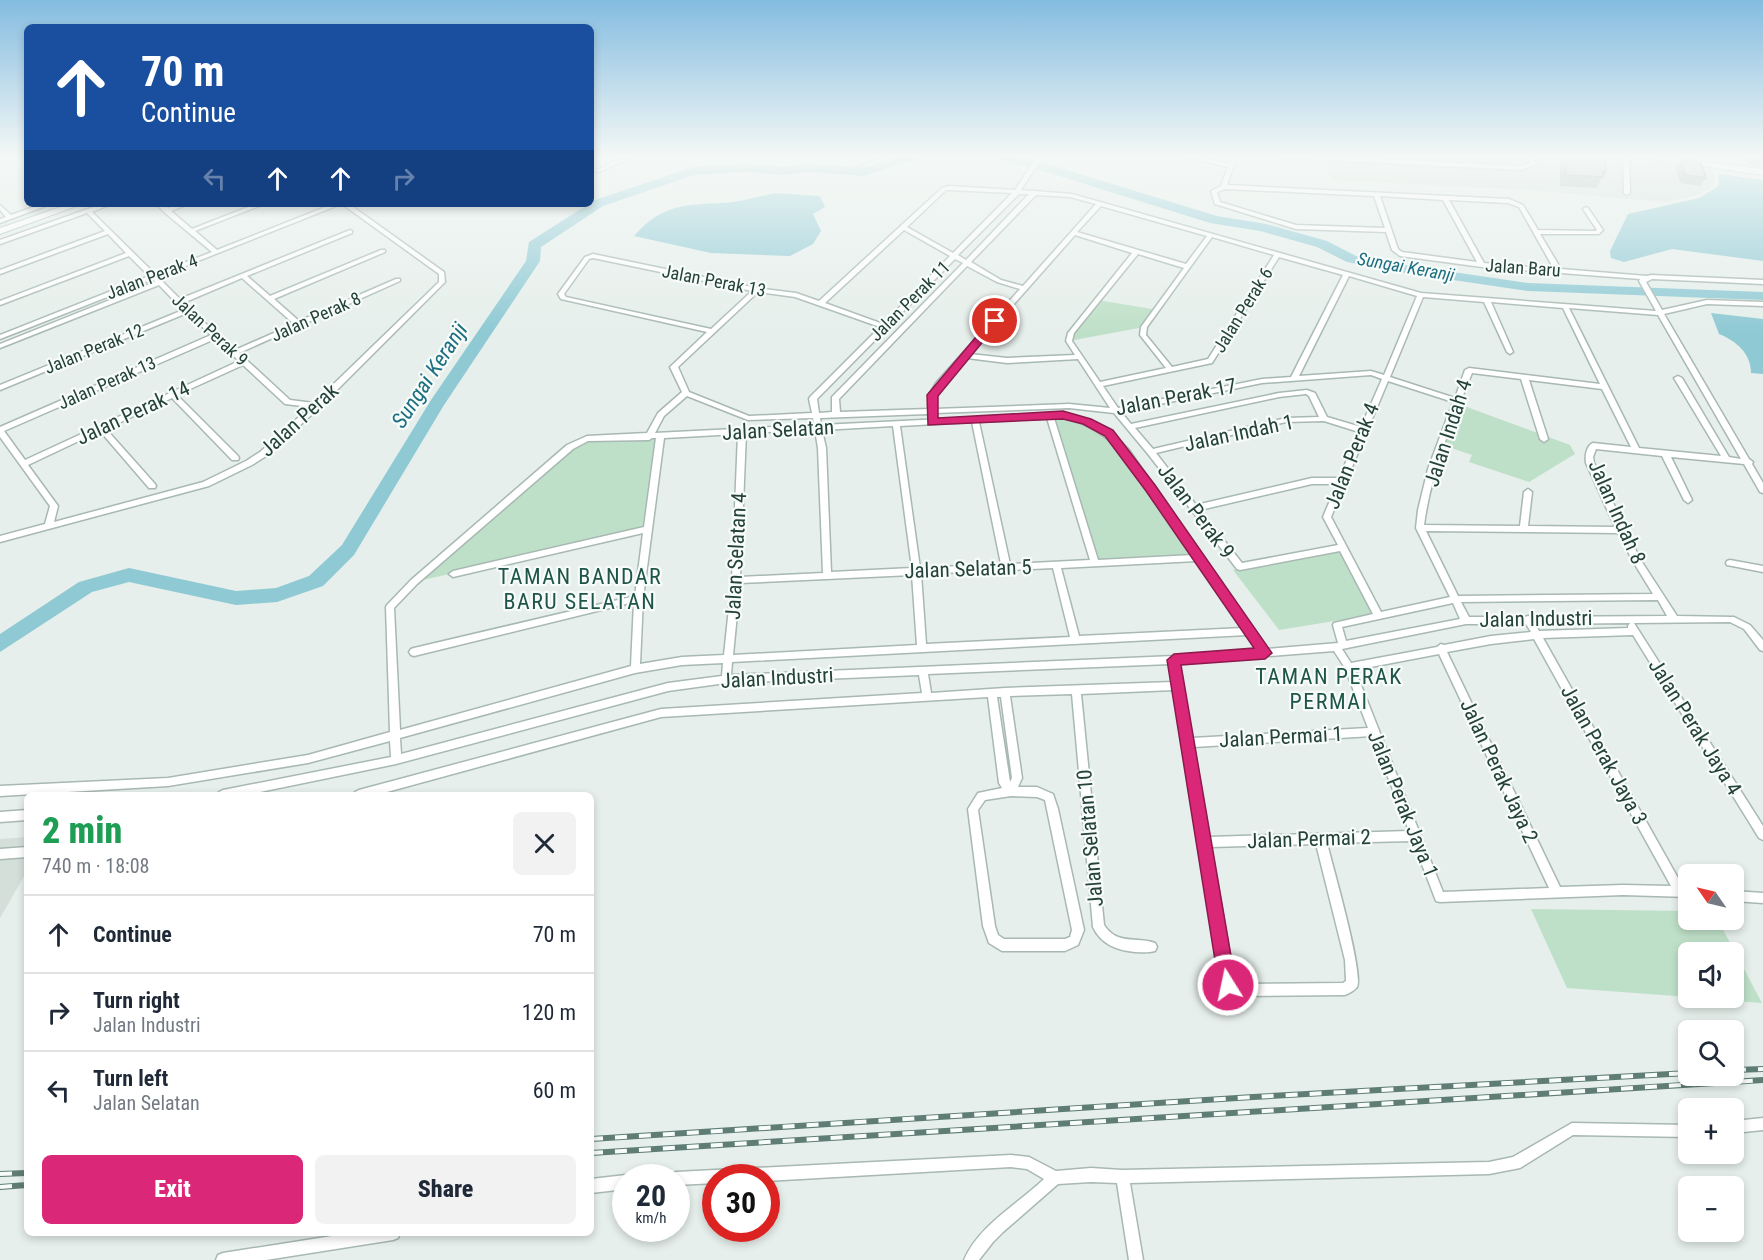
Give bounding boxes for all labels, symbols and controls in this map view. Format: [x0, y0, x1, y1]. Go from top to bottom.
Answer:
text: 70 m [141, 47, 224, 96]
icon: ahead [42, 48, 120, 126]
text: Continue [141, 97, 236, 129]
icon: left [198, 162, 231, 195]
icon: ahead [261, 162, 294, 195]
icon: ahead [324, 162, 357, 195]
icon: right [387, 162, 420, 195]
water label: Sungai Keranji [1356, 248, 1457, 286]
street label: Jalan Perak 4 [103, 249, 201, 304]
street label: Jalan Baru [1485, 254, 1561, 281]
street label: Jalan Perak 11 [865, 256, 954, 345]
street label: Jalan Perak 13 [661, 260, 768, 301]
street label: Jalan Perak 6 [1208, 263, 1277, 356]
street label: Jalan Perak 8 [268, 287, 364, 346]
street label: Jalan Perak 9 [168, 289, 253, 370]
pin [969, 295, 1020, 346]
icon: arrive [978, 304, 1011, 337]
water label: Sungai Keranji [386, 318, 473, 432]
street label: Jalan Perak 12 [41, 319, 147, 378]
street label: Jalan Perak 13 [55, 352, 159, 413]
street label: Jalan Perak 17 [1114, 374, 1238, 420]
street label: Jalan Perak 14 [72, 376, 194, 450]
street label: Jalan Indah 4 [1419, 376, 1477, 490]
street label: Jalan Perak [255, 378, 343, 461]
street label: Jalan Perak 4 [1320, 400, 1384, 512]
street label: Jalan Indah 1 [1182, 410, 1296, 456]
street label: Jalan Selatan [721, 415, 835, 445]
street label: Jalan Indah 8 [1583, 456, 1651, 568]
street label: Jalan Perak 9 [1153, 459, 1239, 563]
street label: Jalan Selatan 4 [721, 492, 751, 620]
street label: Jalan Selatan 5 [904, 555, 1032, 583]
district label: TAMAN BANDAR BARU SELATAN [498, 564, 662, 614]
street label: Jalan Industri [1479, 606, 1593, 632]
street label: Jalan Perak Jaya 4 [1644, 655, 1746, 799]
street label: Jalan Industri [720, 663, 834, 693]
district label: TAMAN PERAK PERMAI [1255, 664, 1403, 714]
street label: Jalan Perak Jaya 3 [1556, 681, 1652, 829]
street label: Jalan Perak Jaya 2 [1455, 695, 1543, 847]
street label: Jalan Permai 1 [1219, 722, 1343, 752]
street label: Jalan Perak Jaya 1 [1363, 727, 1443, 881]
street label: Jalan Selatan 10 [1072, 768, 1108, 908]
text: 2 min [42, 810, 122, 852]
button: close [513, 812, 576, 875]
street label: Jalan Permai 2 [1247, 825, 1371, 853]
text: 740 m · 18:08 [42, 854, 149, 878]
north arrow [1678, 864, 1744, 930]
map controls [1678, 864, 1744, 1242]
icon: ahead [42, 918, 75, 951]
text: Continue [93, 922, 172, 947]
text: 70 m [533, 922, 576, 947]
button: sound [1678, 942, 1744, 1008]
position arrow [1196, 953, 1260, 1017]
text: Turn right [93, 988, 180, 1013]
icon: right [42, 996, 75, 1029]
text: 120 m [522, 1000, 576, 1025]
text: Jalan Industri [93, 1013, 201, 1037]
button: search [1678, 1020, 1744, 1086]
text: Turn left [93, 1066, 168, 1091]
icon: left [42, 1074, 75, 1107]
text: 60 m [533, 1078, 576, 1103]
text: Jalan Selatan [93, 1091, 200, 1115]
button: + [1678, 1098, 1744, 1164]
button: Exit [42, 1155, 303, 1224]
button: Share [315, 1155, 576, 1224]
speed limit sign: 30 [702, 1164, 780, 1242]
button: − [1678, 1176, 1744, 1242]
text: 20 [636, 1178, 666, 1213]
text: km/h [636, 1209, 666, 1227]

